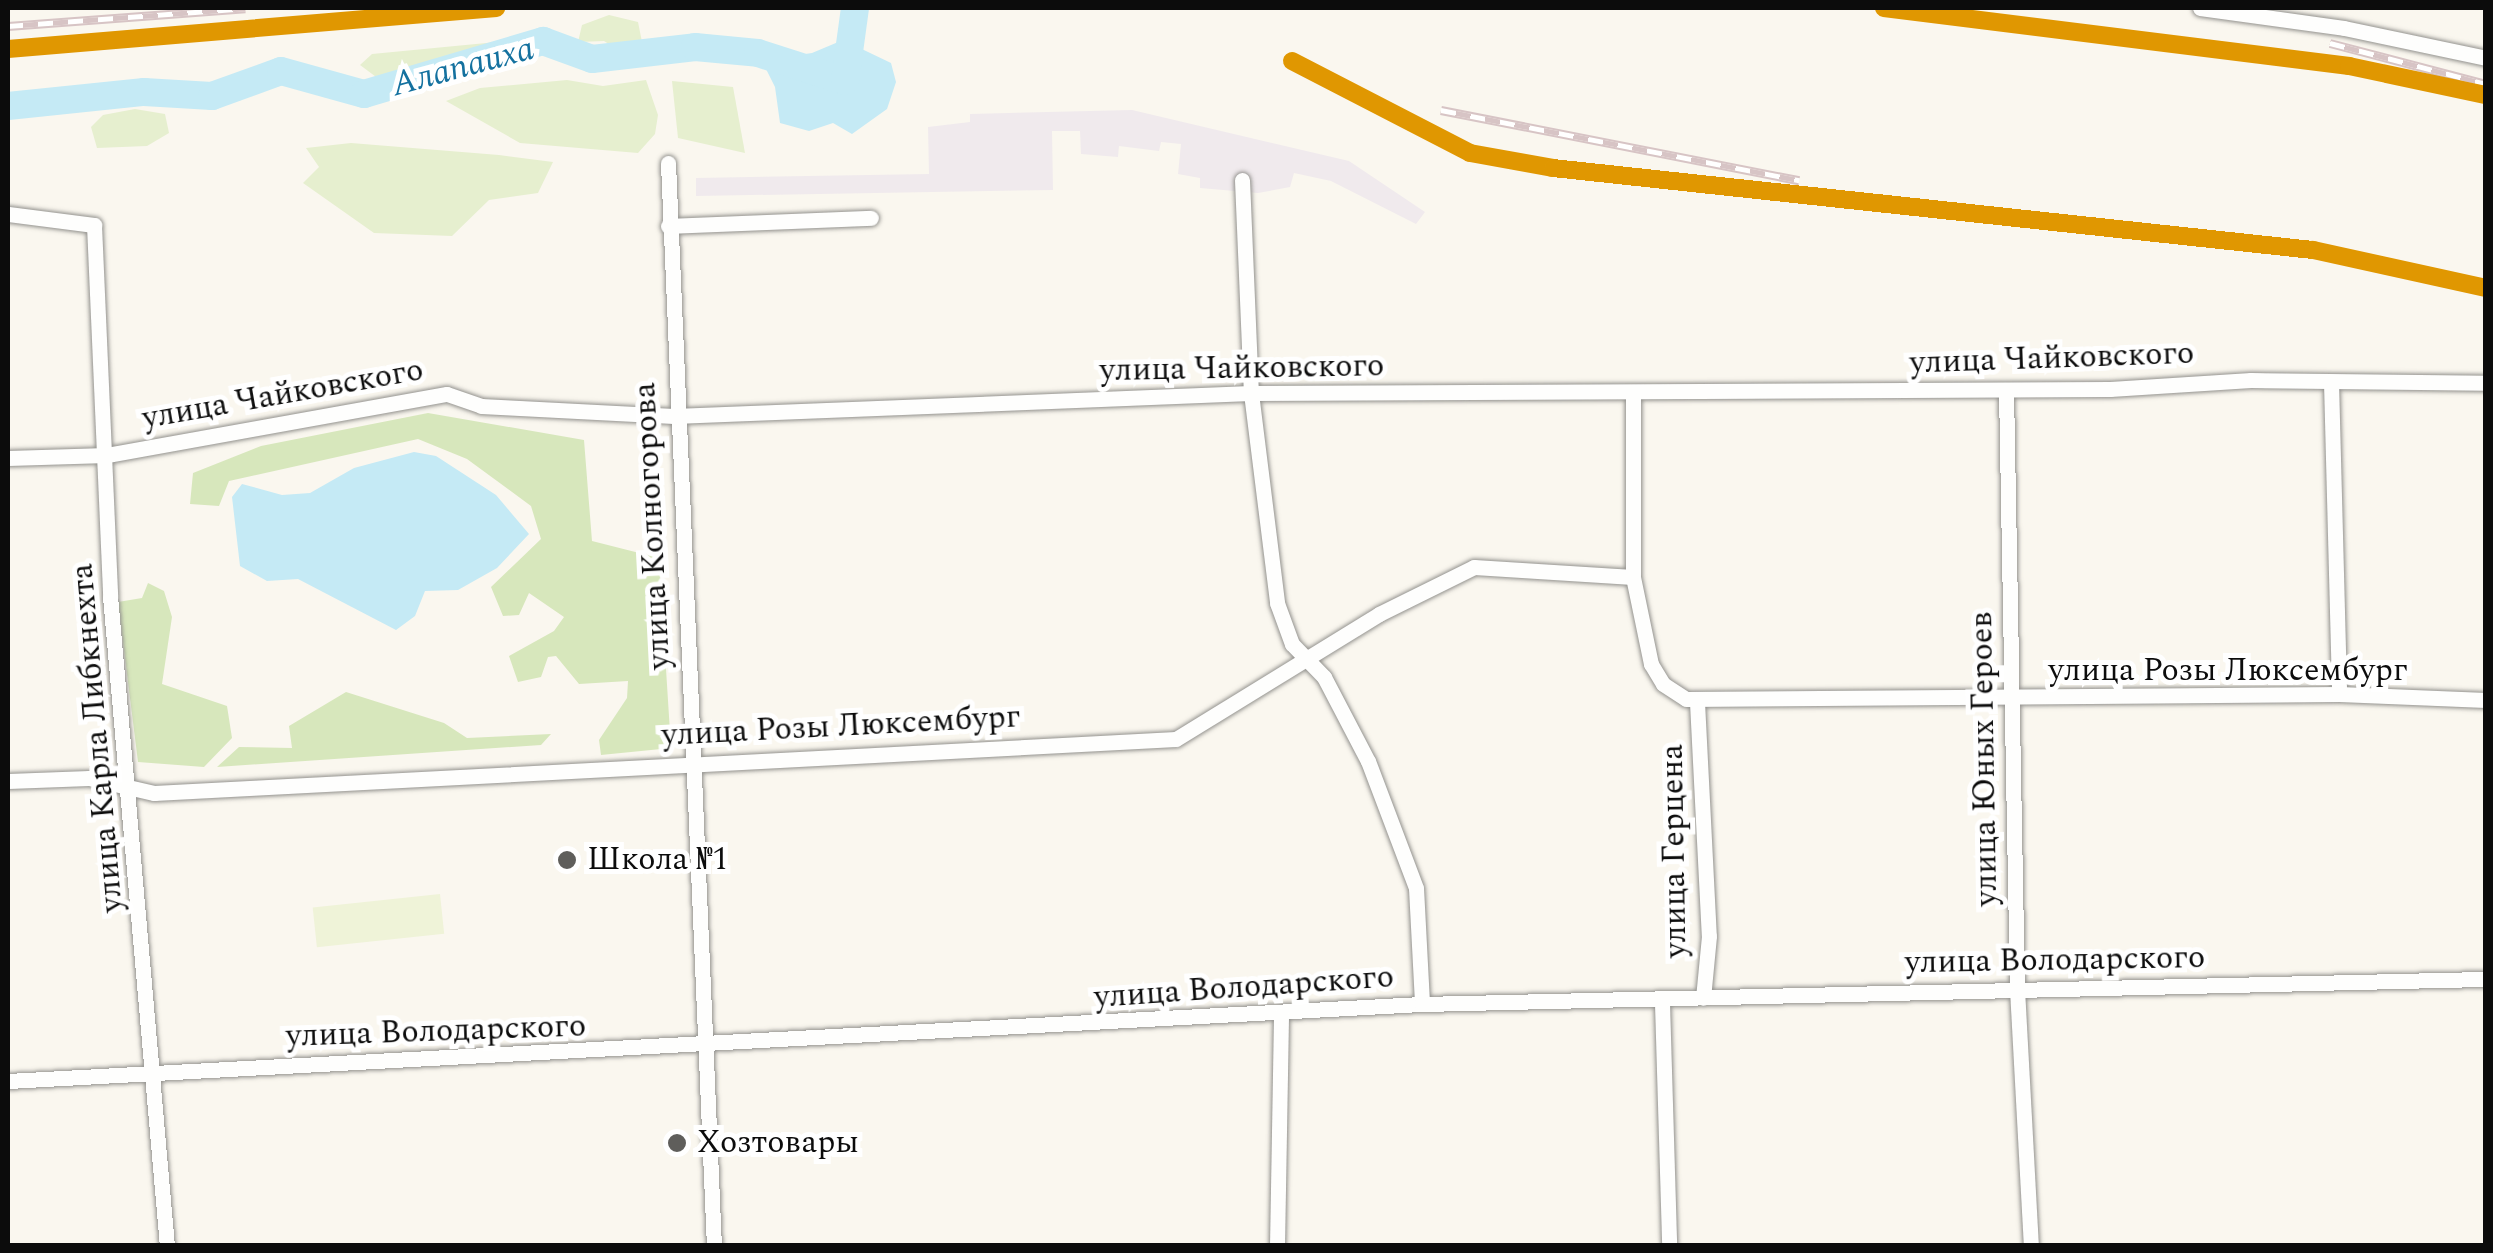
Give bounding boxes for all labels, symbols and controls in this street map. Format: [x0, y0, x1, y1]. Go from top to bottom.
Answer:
water label: Алапаиха [387, 28, 539, 106]
street label: улица Чайковского [1909, 335, 2195, 383]
street label: улица Чайковского [1099, 347, 1385, 391]
street label: улица Чайковского [140, 351, 426, 439]
street label: улица Колногорова [626, 382, 680, 670]
street label: улица Карла Либкнехта [64, 562, 132, 914]
street label: улица Юных Героев [1963, 611, 2007, 907]
street label: улица Розы Люксембург [2049, 652, 2407, 690]
street label: улица Розы Люксембург [661, 698, 1021, 756]
street label: улица Герцена [1654, 744, 1696, 958]
place label: Школа №1 [587, 841, 728, 879]
marker: Школа №1 [556, 849, 578, 871]
street label: улица Володарского [1905, 939, 2205, 983]
street label: улица Володарского [1093, 958, 1395, 1018]
street label: улица Володарского [285, 1008, 587, 1056]
place label: Хозтовары [697, 1124, 859, 1162]
marker: Хозтовары [666, 1132, 688, 1154]

